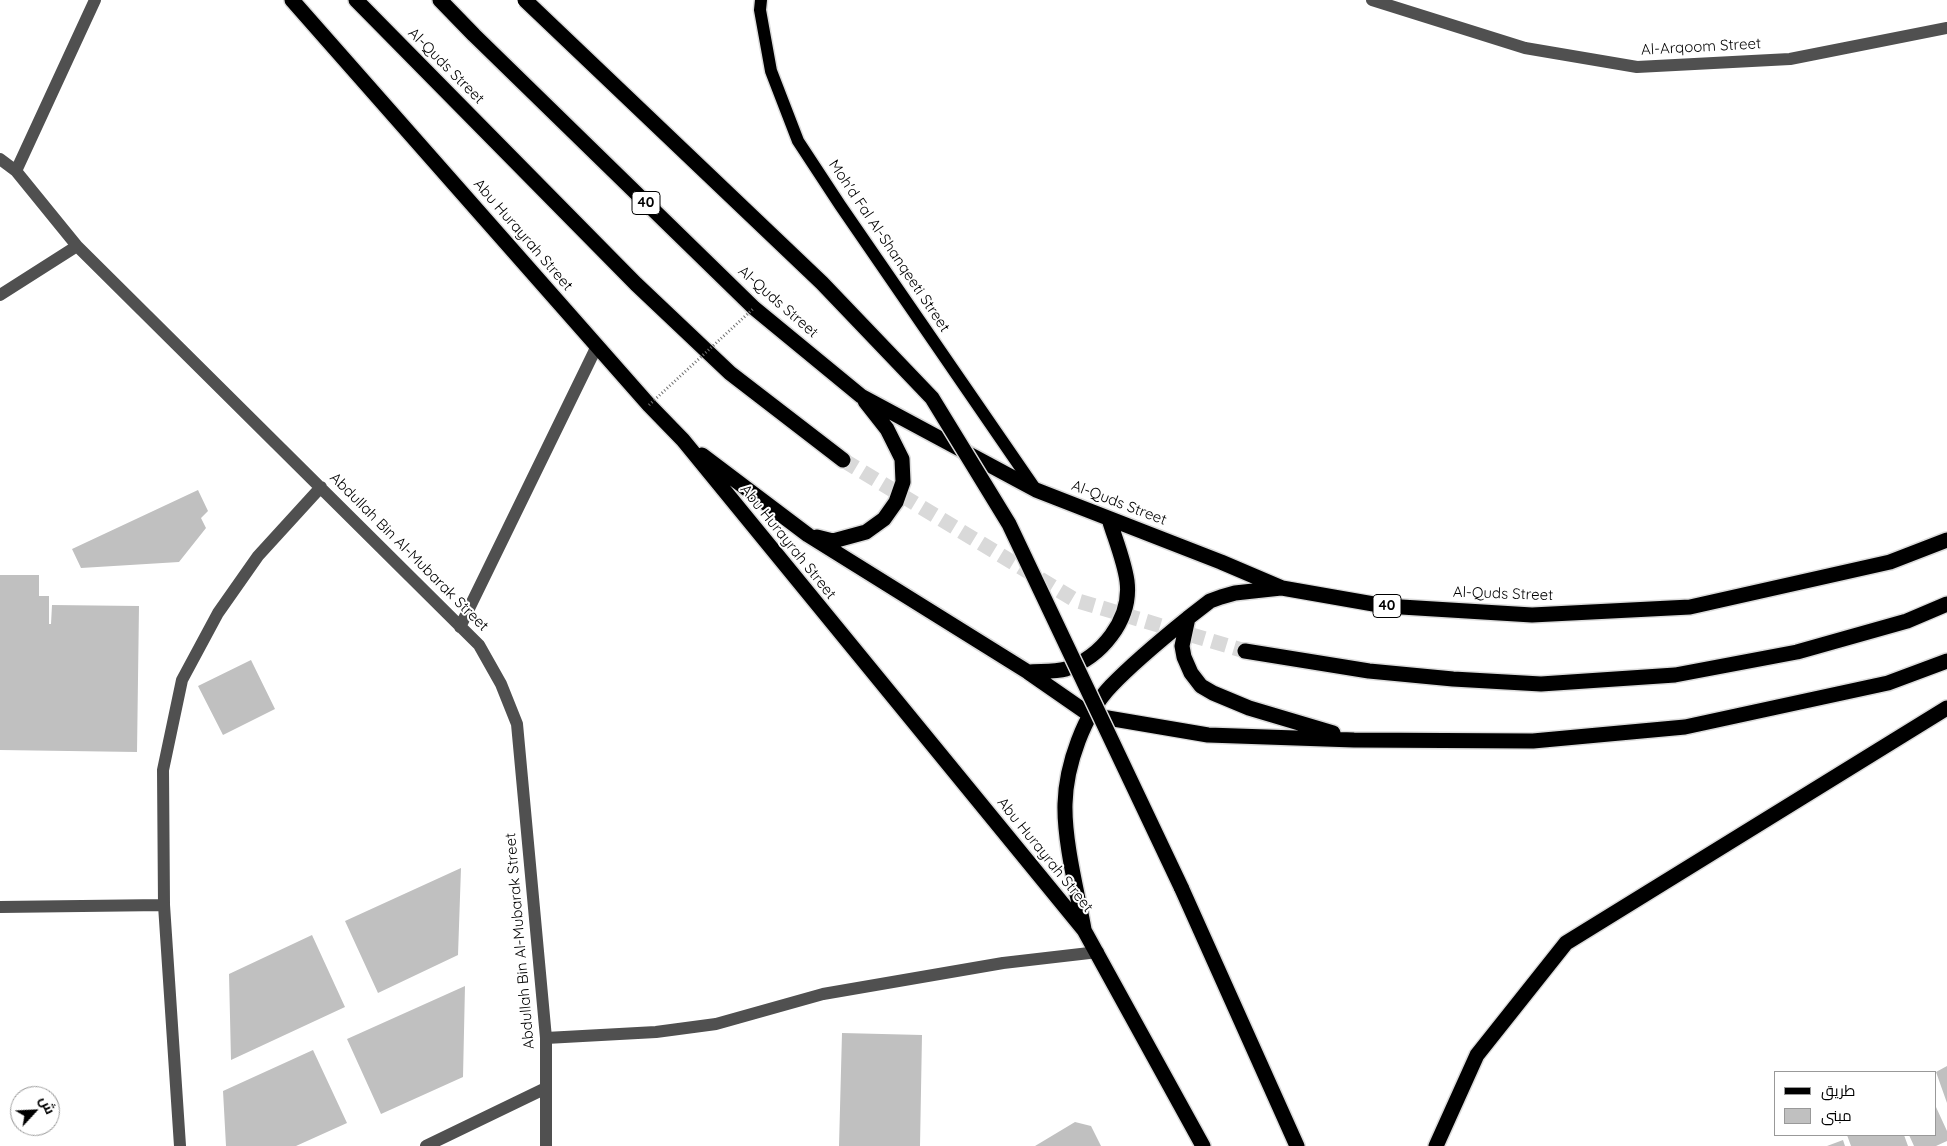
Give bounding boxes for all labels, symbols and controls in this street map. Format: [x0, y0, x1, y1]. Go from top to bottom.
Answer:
street label: Al-Quds Street [404, 24, 488, 108]
street label: Al-Arqoom Street [1641, 35, 1761, 59]
street label: Moh'd Fal Al-Shanqeeti Street [824, 156, 954, 336]
street label: Abu Hurayrah Street [470, 175, 576, 295]
road number: 40 [632, 192, 660, 214]
street label: Al-Quds Street [734, 262, 822, 342]
street label: Abdullah Bin Al-Mubarak Street [326, 469, 492, 635]
street label: Al-Quds Street [1069, 477, 1169, 529]
street label: Abu Hurayrah Street [736, 481, 840, 603]
street label: Al-Quds Street [1453, 583, 1553, 605]
road number: 40 [1373, 594, 1401, 618]
street label: Abu Hurayrah Street [993, 794, 1097, 916]
street label: Abdullah Bin Al-Mubarak Street [502, 832, 538, 1050]
legend [1774, 1071, 1937, 1136]
text: طريق [1821, 1081, 1855, 1100]
north arrow [10, 1086, 60, 1136]
text: ش [36, 1093, 60, 1117]
text: مبنى [1821, 1106, 1852, 1125]

